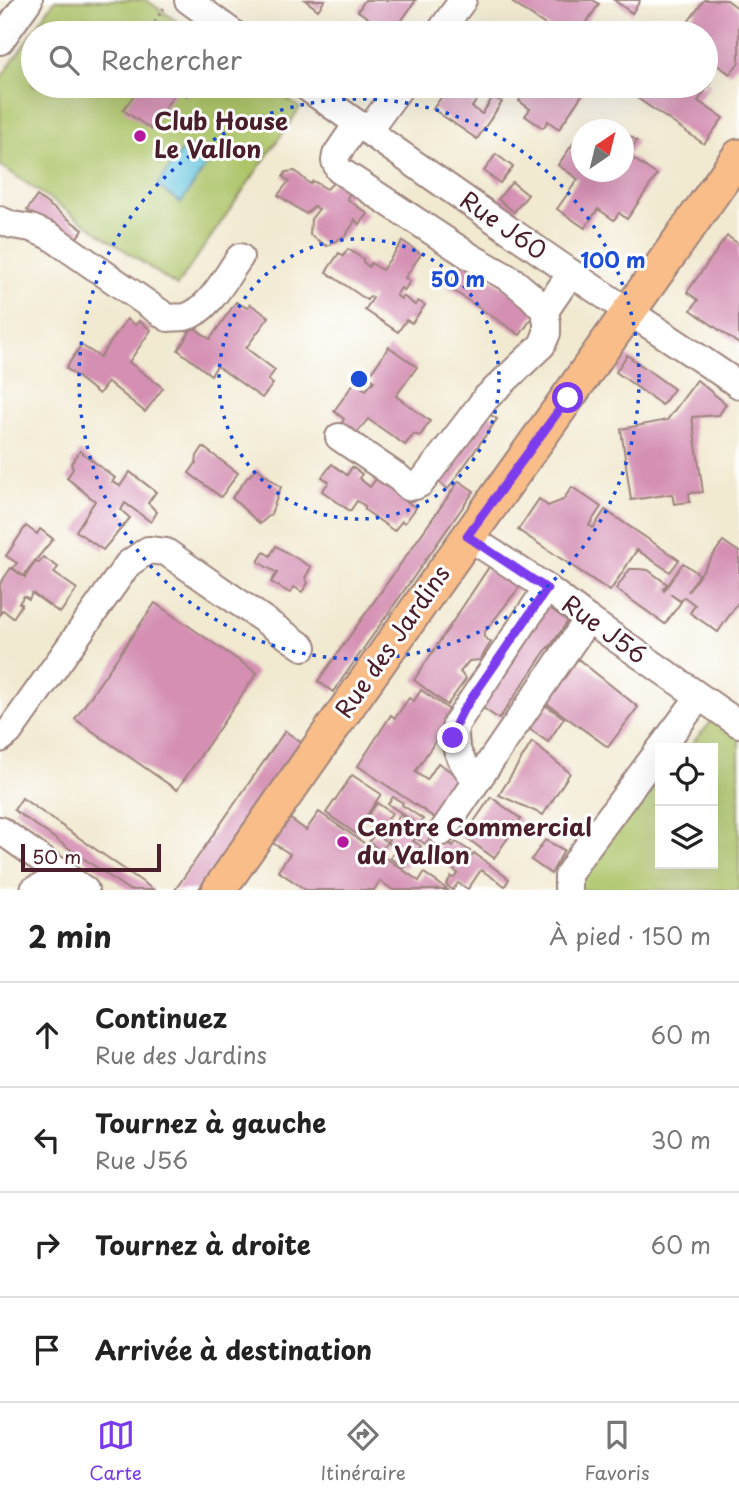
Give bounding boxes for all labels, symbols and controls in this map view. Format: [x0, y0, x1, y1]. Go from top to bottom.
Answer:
search box [21, 21, 718, 98]
text: Rechercher [101, 40, 242, 79]
icon: search [45, 41, 83, 79]
place label: Club House Le Vallon [154, 102, 288, 166]
north arrow [571, 119, 634, 182]
marker: Club House Le Vallon [132, 128, 148, 144]
street label: Rue J60 [453, 181, 555, 267]
text: 100 m [580, 243, 646, 275]
text: 50 m [431, 262, 485, 294]
centre of rings [347, 367, 371, 391]
route start [552, 382, 583, 413]
street label: Rue des Jardins [325, 557, 458, 725]
street label: Rue J56 [555, 585, 655, 672]
route end [437, 722, 468, 753]
map controls [655, 743, 718, 869]
button: locate [655, 743, 718, 806]
button: layers [655, 806, 718, 869]
place label: Centre Commercial du Vallon [357, 808, 592, 872]
marker: Centre Commercial du Vallon [335, 834, 351, 850]
scale bar [21, 841, 161, 873]
text: 50 m [32, 842, 81, 870]
text: 2 min [28, 913, 112, 958]
text: À pied · 150 m [549, 918, 711, 953]
text: Continuez [95, 998, 227, 1037]
icon: ahead [28, 1016, 66, 1054]
text: 60 m [651, 1017, 711, 1052]
text: Rue des Jardins [95, 1037, 267, 1072]
text: Tournez à gauche [95, 1103, 326, 1142]
icon: left [28, 1121, 66, 1159]
text: 30 m [650, 1122, 711, 1157]
text: Rue J56 [95, 1142, 188, 1177]
text: Tournez à droite [95, 1225, 311, 1264]
icon: right [28, 1226, 66, 1264]
text: 60 m [651, 1227, 711, 1262]
text: Arrivée à destination [95, 1330, 372, 1369]
icon: arrive [28, 1331, 66, 1369]
tab: Carte [89, 1416, 142, 1486]
tab: Itinéraire [321, 1416, 406, 1486]
tab: Favoris [584, 1416, 650, 1486]

